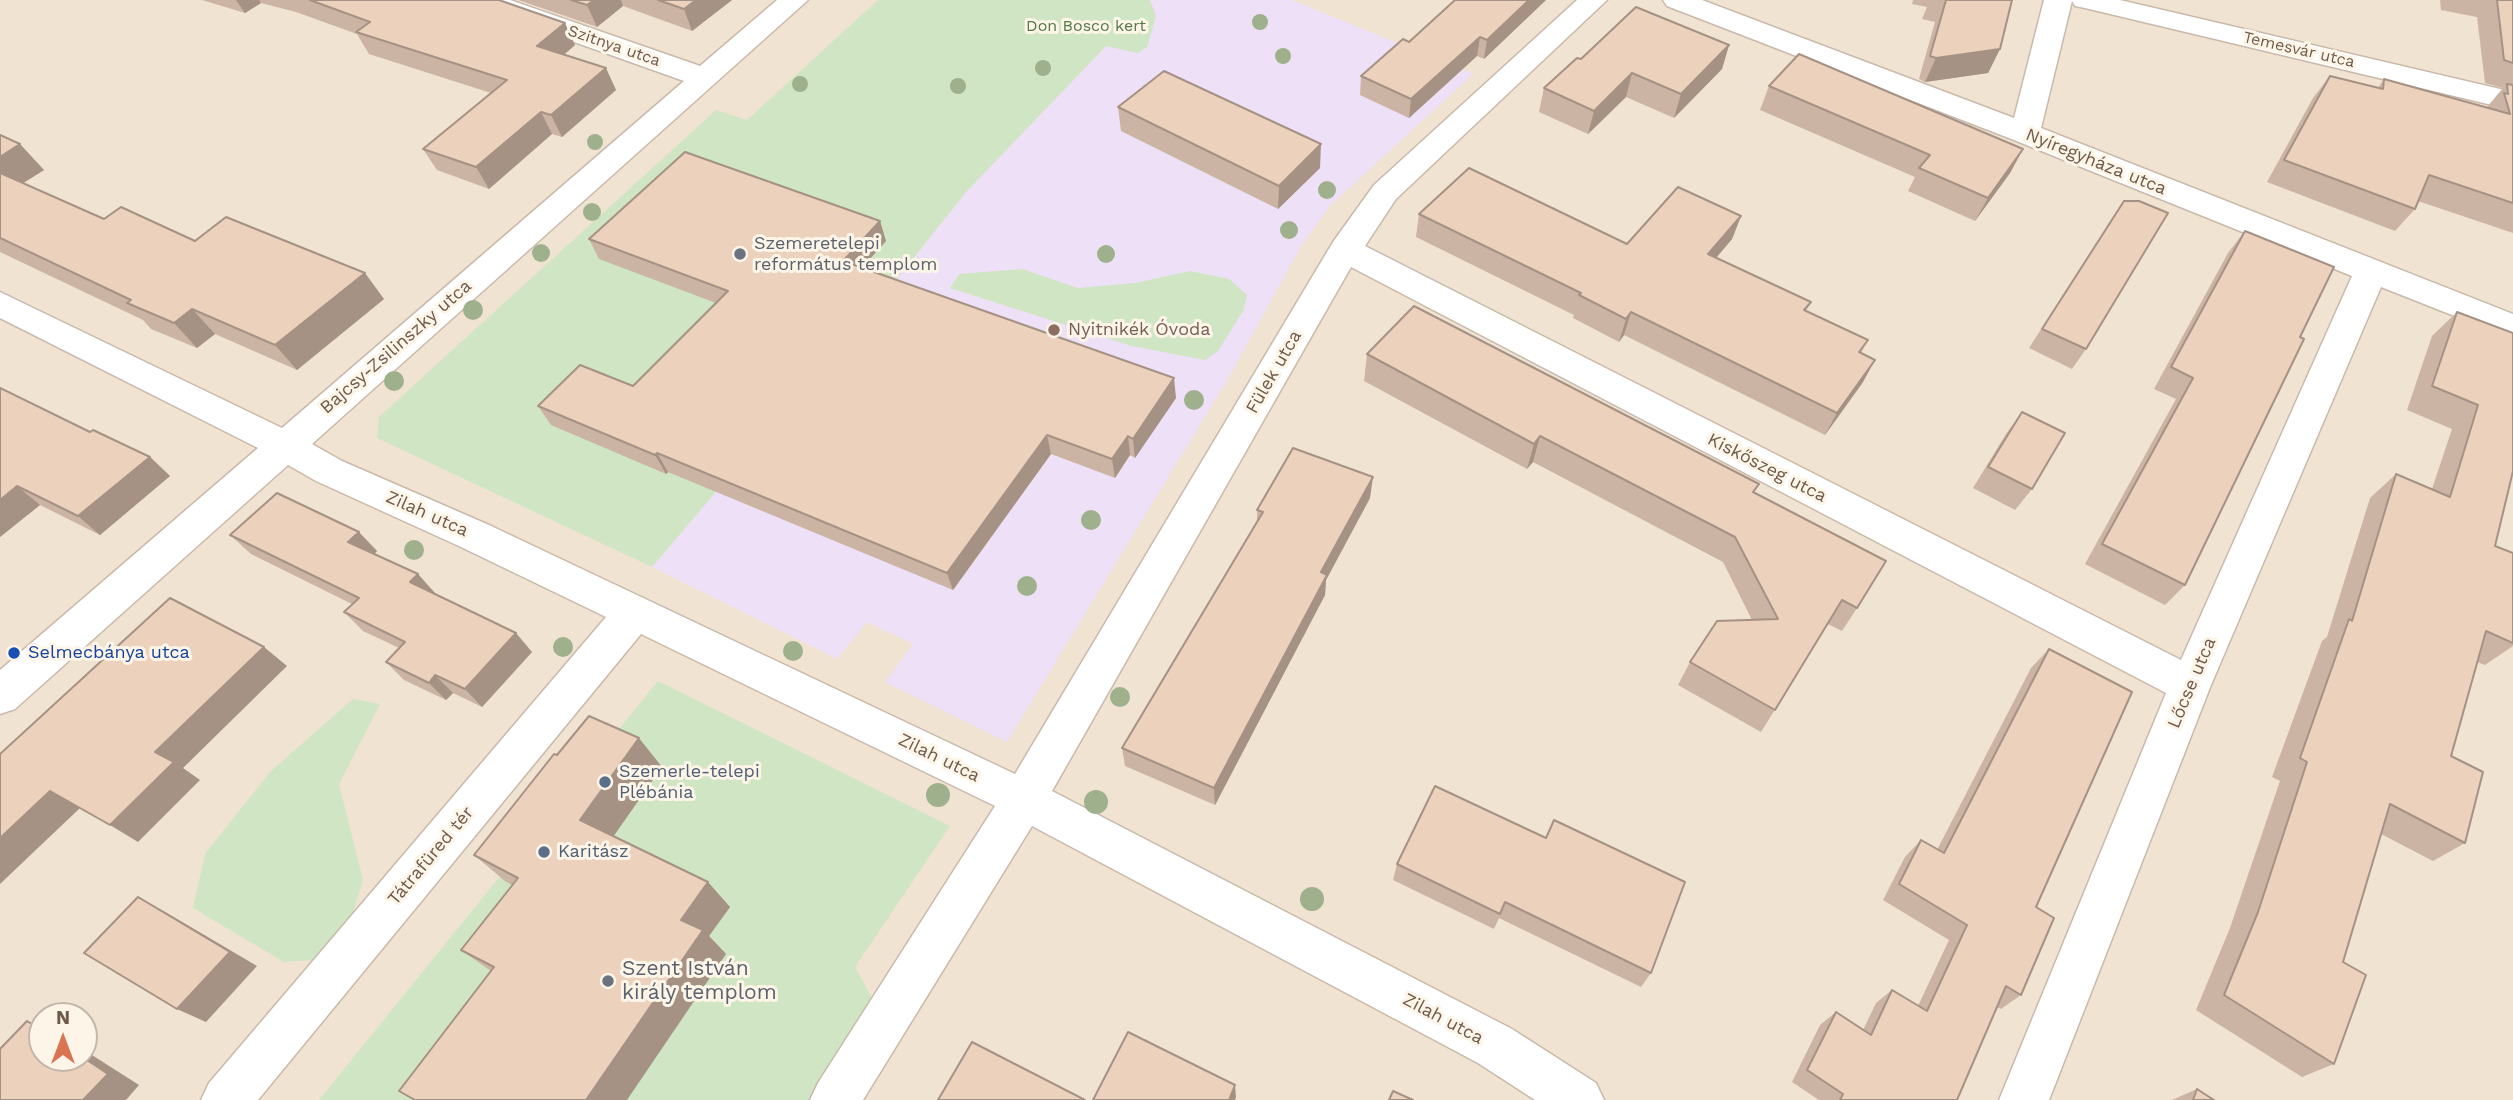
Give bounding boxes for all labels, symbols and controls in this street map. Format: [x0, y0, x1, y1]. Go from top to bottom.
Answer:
park label: Don Bosco kert [1026, 16, 1146, 36]
street label: Szitnya utca [565, 21, 663, 71]
street label: Temesvár utca [2242, 28, 2356, 72]
street label: Nyíregyháza utca [2023, 124, 2169, 200]
place label: Szemeretelepi református templom [754, 233, 937, 276]
marker: Szemeretelepi református templom [732, 246, 748, 262]
street label: Bajcsy-Zsilinszky utca [316, 275, 476, 419]
place label: Nyitnikék Óvoda [1068, 319, 1210, 341]
marker: Nyitnikék Óvoda [1046, 322, 1062, 338]
street label: Fülek utca [1242, 327, 1306, 417]
street label: Kiskőszeg utca [1704, 429, 1830, 507]
street label: Zilah utca [382, 486, 472, 542]
street label: Lőcse utca [2163, 634, 2221, 732]
place label: Selmecbánya utca [28, 642, 190, 664]
marker: Selmecbánya utca [6, 645, 22, 661]
street label: Zilah utca [895, 729, 983, 787]
place label: Szemerle-telepi Plébánia [619, 761, 760, 804]
marker: Szemerle-telepi Plébánia [597, 774, 613, 790]
street label: Tátrafüred tér [384, 802, 478, 910]
place label: Karitász [558, 841, 629, 863]
marker: Karitász [536, 844, 552, 860]
place label: Szent István király templom [622, 956, 777, 1006]
marker: Szent István király templom [600, 973, 616, 989]
street label: Zilah utca [1399, 989, 1487, 1049]
north arrow [28, 1002, 98, 1072]
text: N [56, 1006, 70, 1029]

